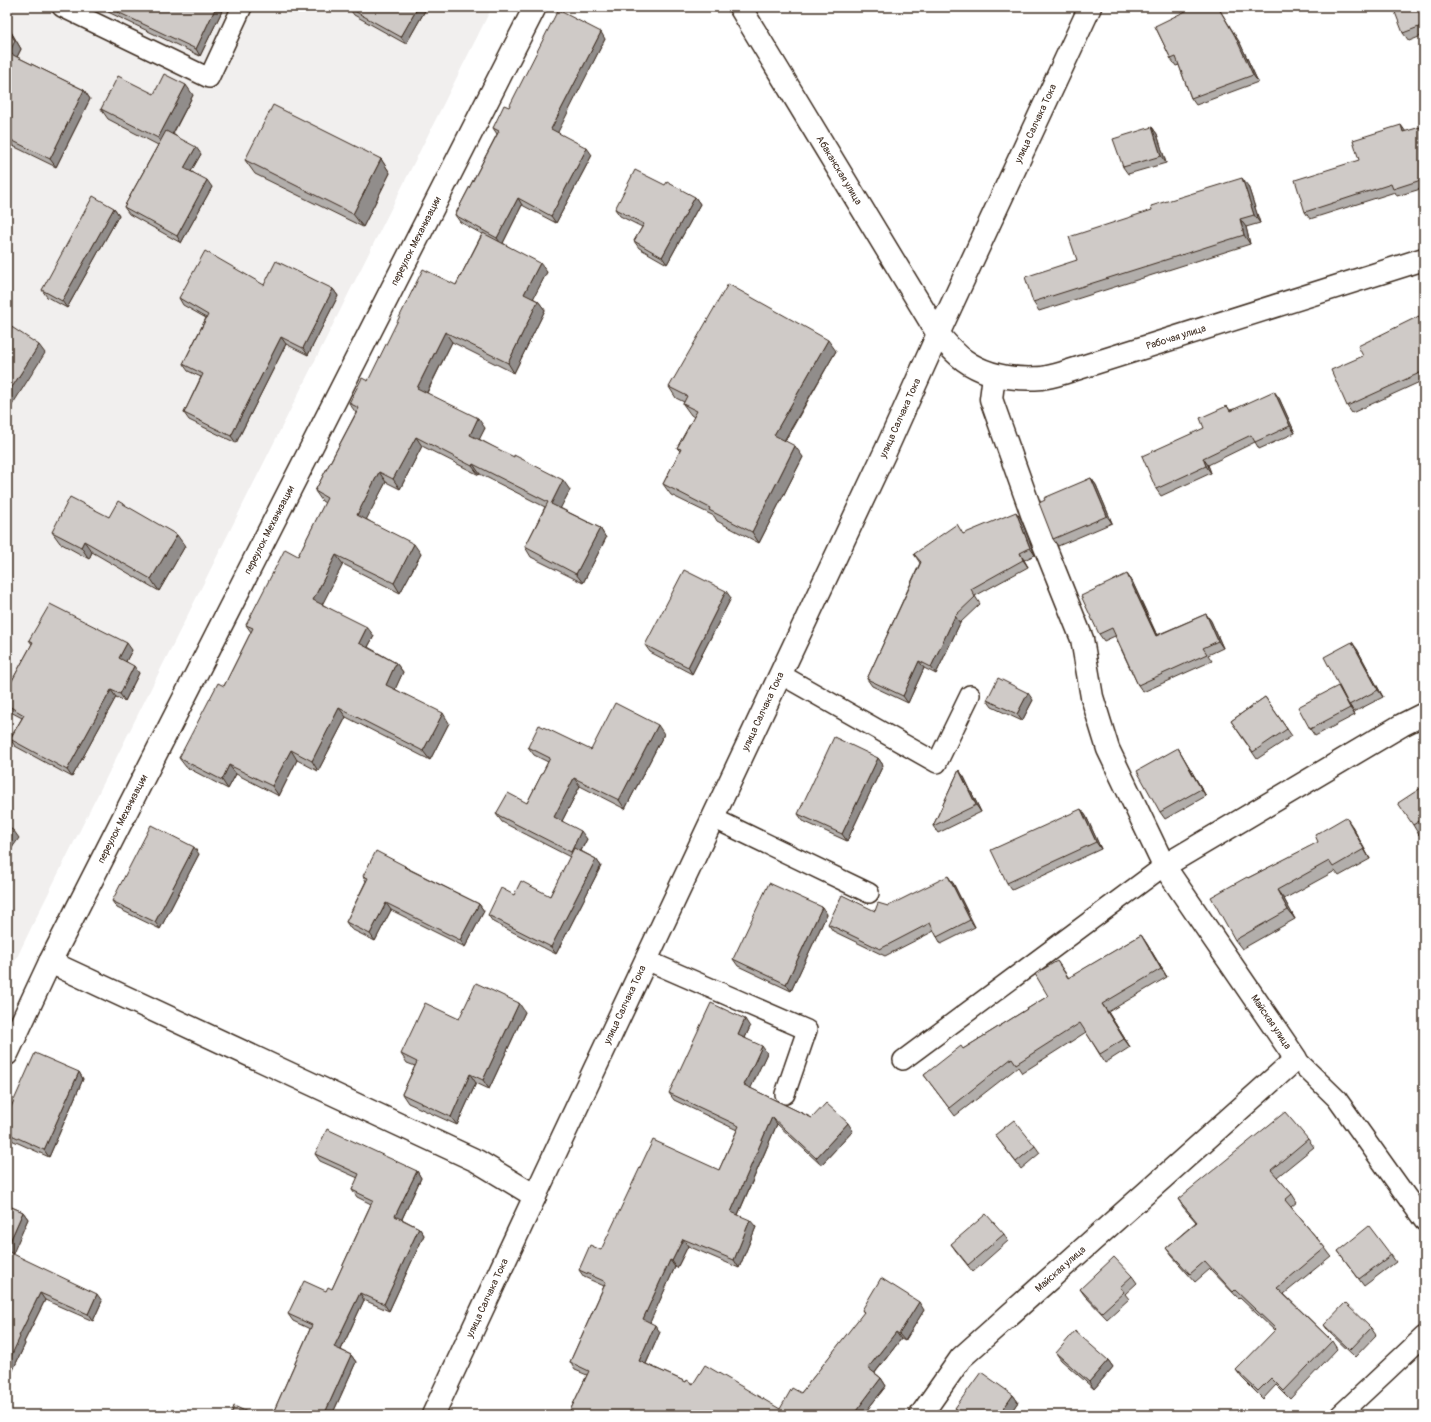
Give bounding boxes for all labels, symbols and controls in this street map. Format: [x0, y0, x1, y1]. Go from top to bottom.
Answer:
street label: улица Салчака Тока [1012, 82, 1059, 166]
street label: Абаканская улица [813, 134, 865, 207]
street label: переулок Механизации [389, 194, 444, 288]
street label: Рабочая улица [1145, 322, 1208, 352]
street label: улица Салчака Тока [877, 376, 923, 461]
street label: переулок Механизации [242, 483, 297, 576]
street label: улица Салчака Тока [739, 670, 787, 754]
street label: переулок Механизации [95, 772, 150, 865]
street label: улица Салчака Тока [601, 963, 649, 1047]
street label: Майская улица [1248, 992, 1294, 1052]
street label: Майская улица [1033, 1243, 1088, 1295]
street label: улица Салчака Тока [464, 1256, 511, 1340]

